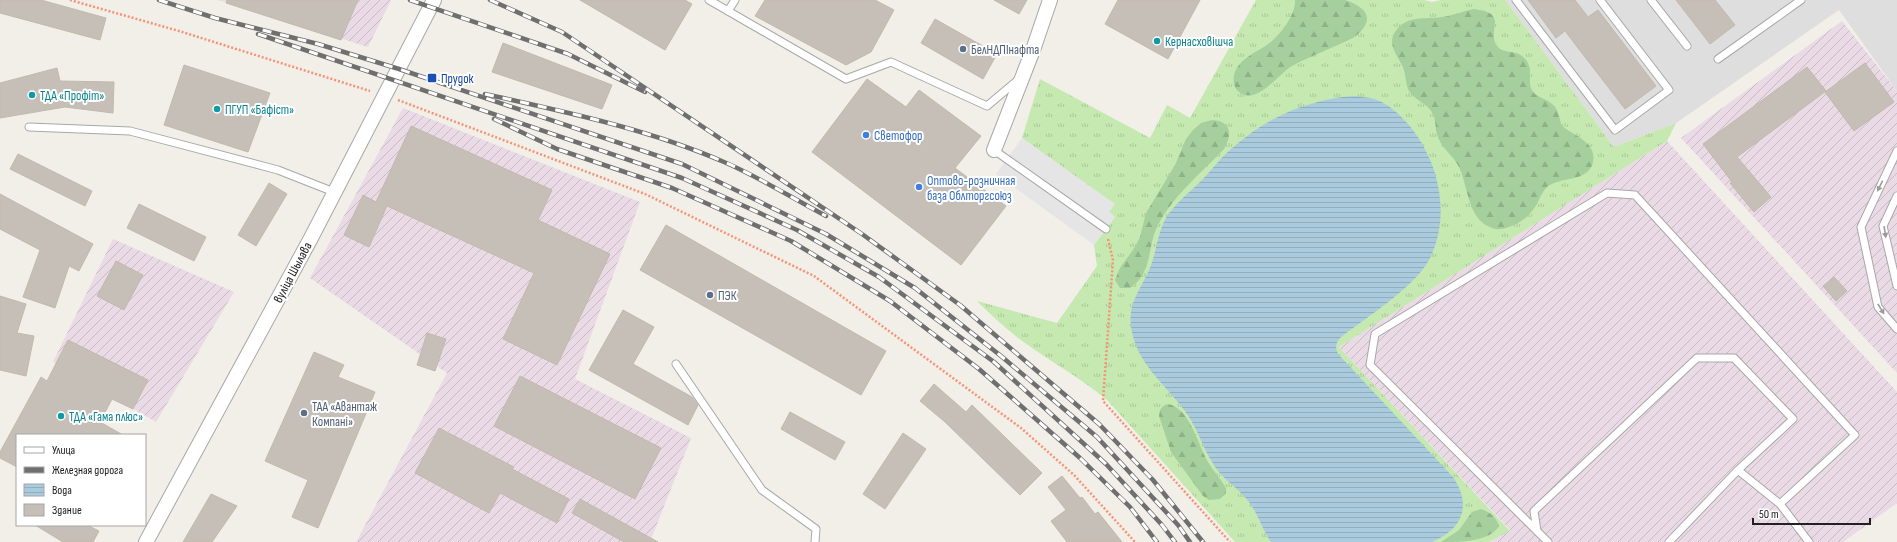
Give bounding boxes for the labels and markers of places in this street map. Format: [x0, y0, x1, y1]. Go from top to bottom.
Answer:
place label: Кернасховішча [1165, 34, 1233, 50]
marker: Кернасховішча [1152, 36, 1162, 46]
place label: БелНДПІнафта [971, 42, 1039, 58]
marker: БелНДПІнафта [958, 44, 968, 54]
place label: Прудок [441, 71, 474, 87]
marker: Прудок [426, 72, 438, 84]
place label: ТДА «Профіт» [40, 88, 104, 104]
marker: ТДА «Профіт» [27, 90, 37, 100]
place label: ПГУП «Бафіст» [225, 102, 294, 118]
marker: ПГУП «Бафіст» [212, 104, 222, 114]
place label: Светофор [874, 128, 922, 144]
marker: Светофор [861, 130, 871, 140]
place label: Оптово-розничная база Облторгсоюз [927, 173, 1015, 204]
marker: Оптово-розничная база Облторгсоюз [914, 182, 924, 192]
place label: ПЭК [718, 288, 737, 304]
marker: ПЭК [705, 290, 715, 300]
place label: ТАА «Авантаж Компані» [312, 399, 377, 430]
marker: ТАА «Авантаж Компані» [299, 408, 309, 418]
place label: ТДА «Гама плюс» [69, 409, 143, 425]
marker: ТДА «Гама плюс» [56, 411, 66, 421]

